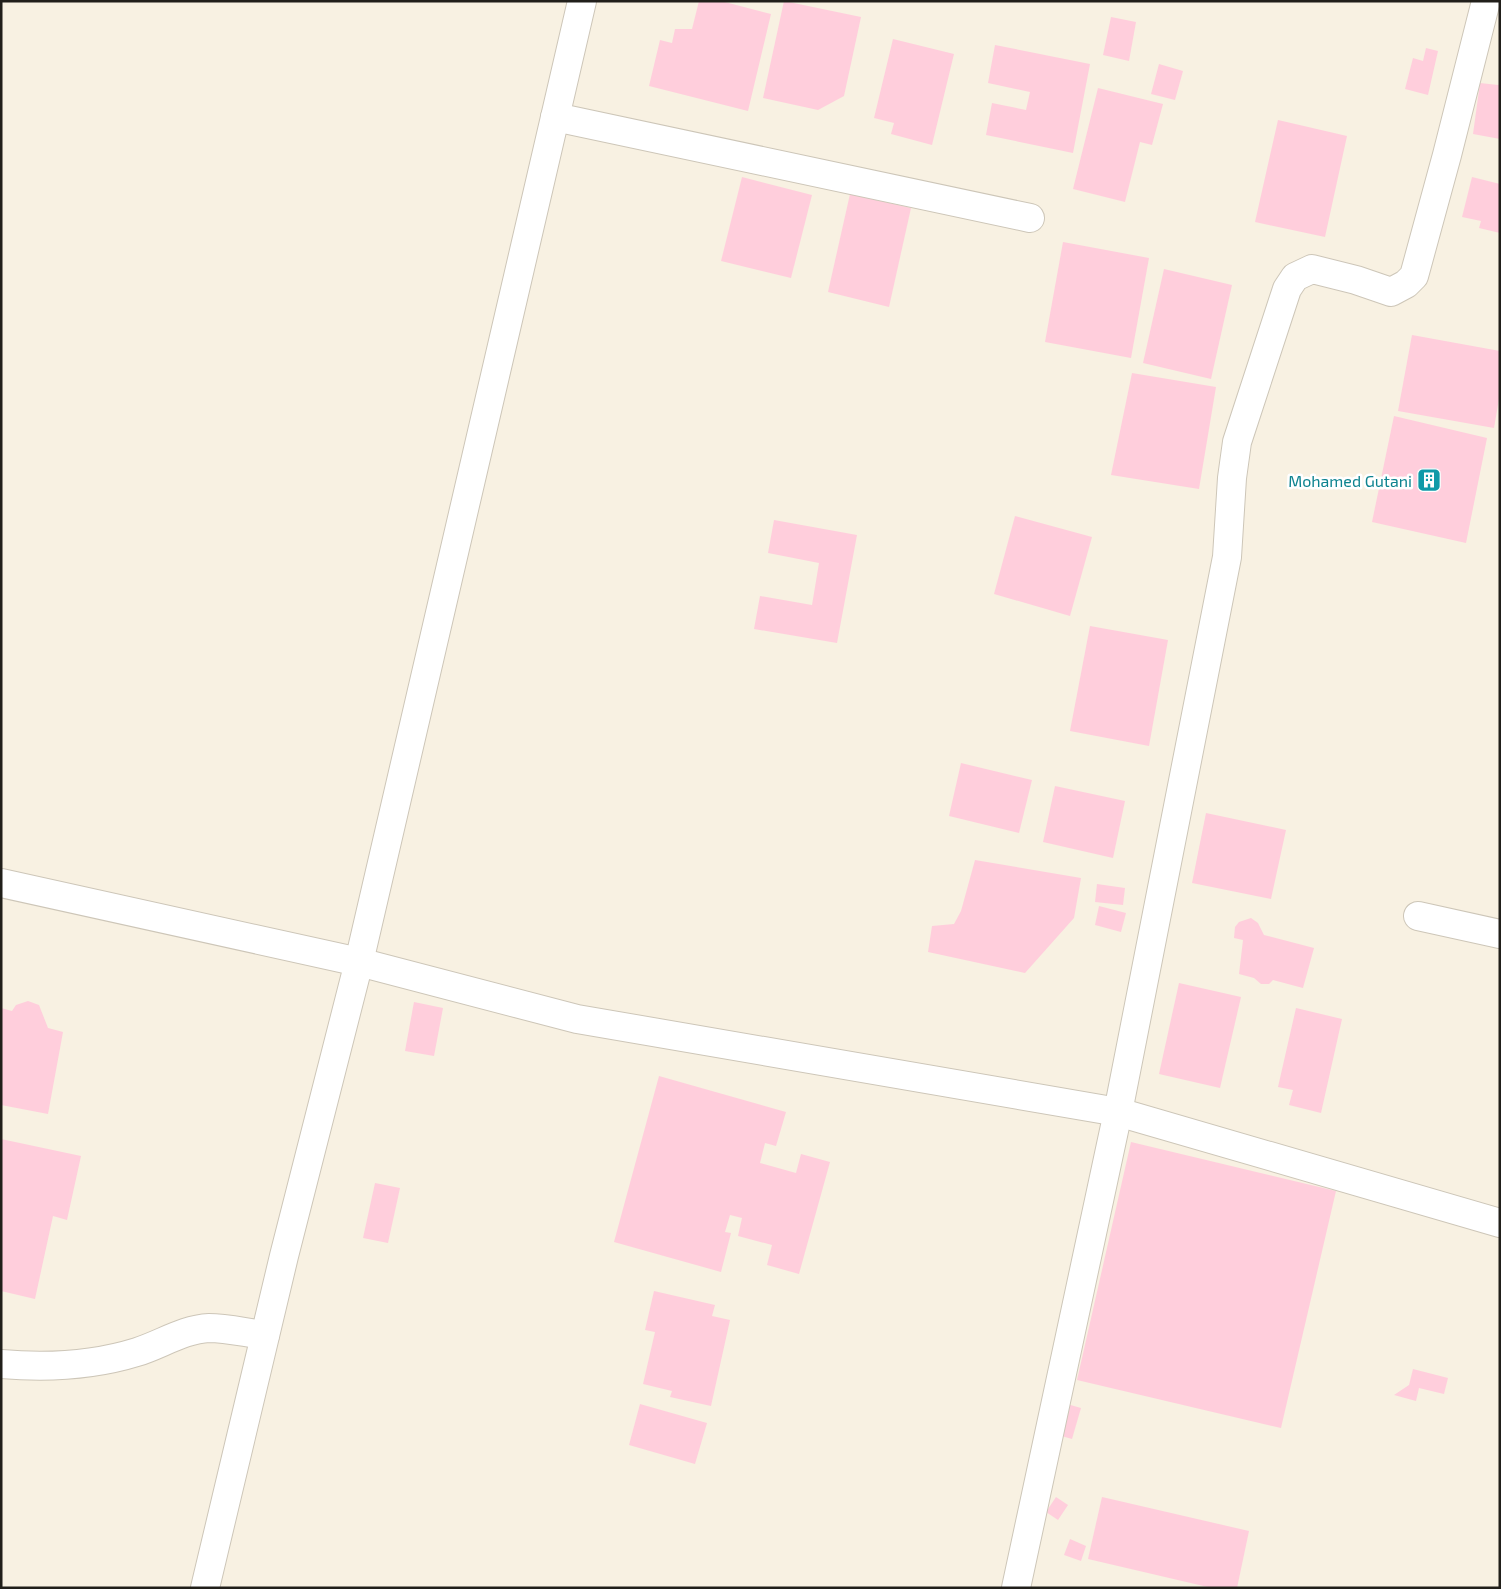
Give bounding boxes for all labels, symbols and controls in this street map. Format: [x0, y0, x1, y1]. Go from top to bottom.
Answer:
building icon: Mohamed Gutani [1416, 467, 1442, 493]
place label: Mohamed Gutani [1288, 471, 1412, 490]

